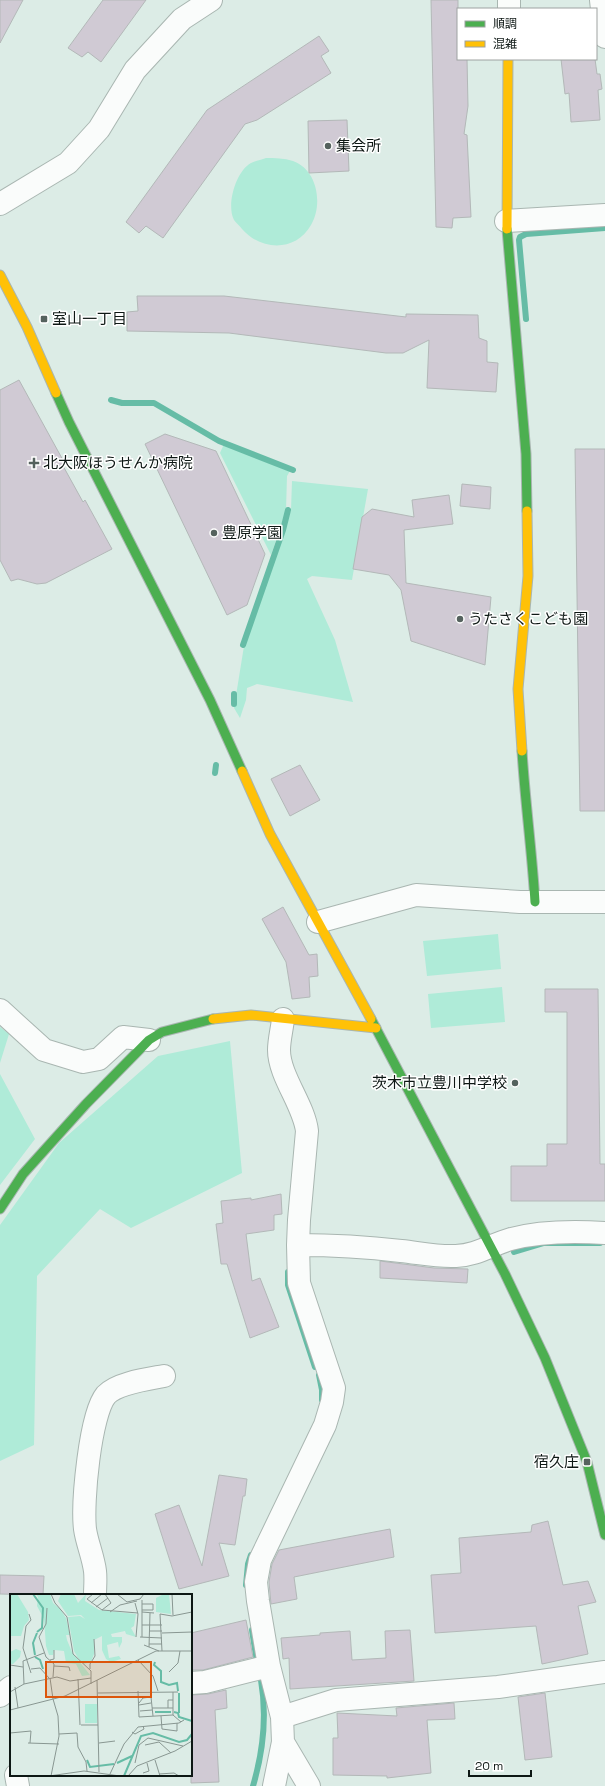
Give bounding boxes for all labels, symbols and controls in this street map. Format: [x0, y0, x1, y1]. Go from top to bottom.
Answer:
legend [457, 8, 597, 60]
text: 順調 [493, 16, 517, 32]
text: 混雑 [493, 36, 517, 52]
place label: 集会所 [336, 136, 381, 155]
marker: 集会所 [323, 141, 333, 151]
place label: 室山一丁目 [52, 309, 127, 328]
marker: 室山一丁目 [39, 314, 49, 324]
place label: 北大阪ほうせんか病院 [43, 453, 193, 472]
marker: 北大阪ほうせんか病院 [28, 457, 40, 469]
place label: 豊原学園 [222, 523, 282, 542]
marker: 豊原学園 [209, 528, 219, 538]
place label: うたさくこども園 [468, 609, 588, 628]
marker: うたさくこども園 [455, 614, 465, 624]
place label: 茨木市立豊川中学校 [372, 1073, 507, 1092]
marker: 茨木市立豊川中学校 [510, 1078, 520, 1088]
place label: 宿久庄 [534, 1452, 579, 1471]
marker: 宿久庄 [582, 1457, 592, 1467]
inset map [10, 1594, 192, 1776]
scale bar [469, 1752, 531, 1778]
text: 20 m [475, 1758, 503, 1774]

